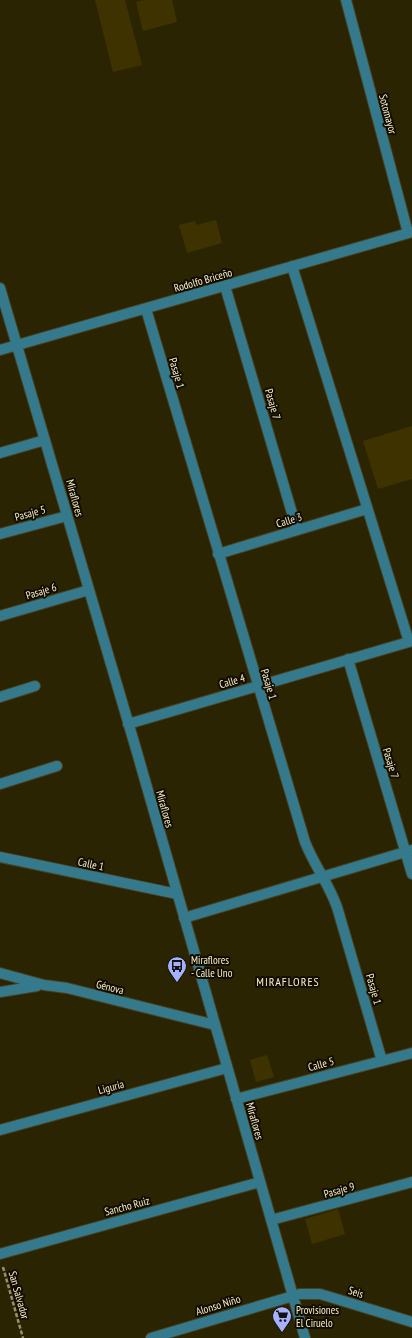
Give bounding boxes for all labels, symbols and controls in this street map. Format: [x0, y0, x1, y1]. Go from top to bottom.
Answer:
street label: Sotomayor [376, 93, 400, 135]
street label: Rodolfo Briceño [172, 265, 234, 295]
street label: Pasaje 1 [166, 356, 188, 390]
street label: Pasaje 7 [262, 387, 284, 421]
street label: Miraflores [63, 478, 87, 518]
street label: Pasaje 5 [13, 502, 47, 524]
street label: Calle 3 [274, 509, 304, 531]
street label: Pasaje 6 [24, 580, 58, 602]
street label: Pasaje 1 [258, 667, 280, 701]
street label: Calle 4 [217, 671, 247, 691]
street label: Pasaje 7 [380, 746, 402, 780]
street label: Miraflores [153, 789, 177, 829]
street label: Calle 1 [77, 854, 105, 874]
place label: Miraflores - Calle Uno [191, 953, 233, 980]
bus stop icon: Miraflores - Calle Uno [166, 955, 188, 983]
street label: Pasaje 1 [363, 972, 385, 1006]
district label: MIRAFLORES [256, 974, 320, 989]
street label: Génova [95, 977, 125, 997]
street label: Calle 5 [307, 1054, 336, 1074]
street label: Liguria [96, 1077, 126, 1097]
street label: Miraflores [243, 1101, 267, 1141]
street label: Pasaje 9 [322, 1179, 356, 1201]
street label: Sancho Ruiz [103, 1193, 151, 1219]
street label: San Salvador [5, 1269, 33, 1321]
street label: Seis [347, 1283, 366, 1301]
street label: Alonso Niño [194, 1292, 242, 1318]
place label: Provisiones El Ciruelo [296, 1303, 339, 1330]
supermarket icon: Provisiones El Ciruelo [271, 1305, 293, 1333]

